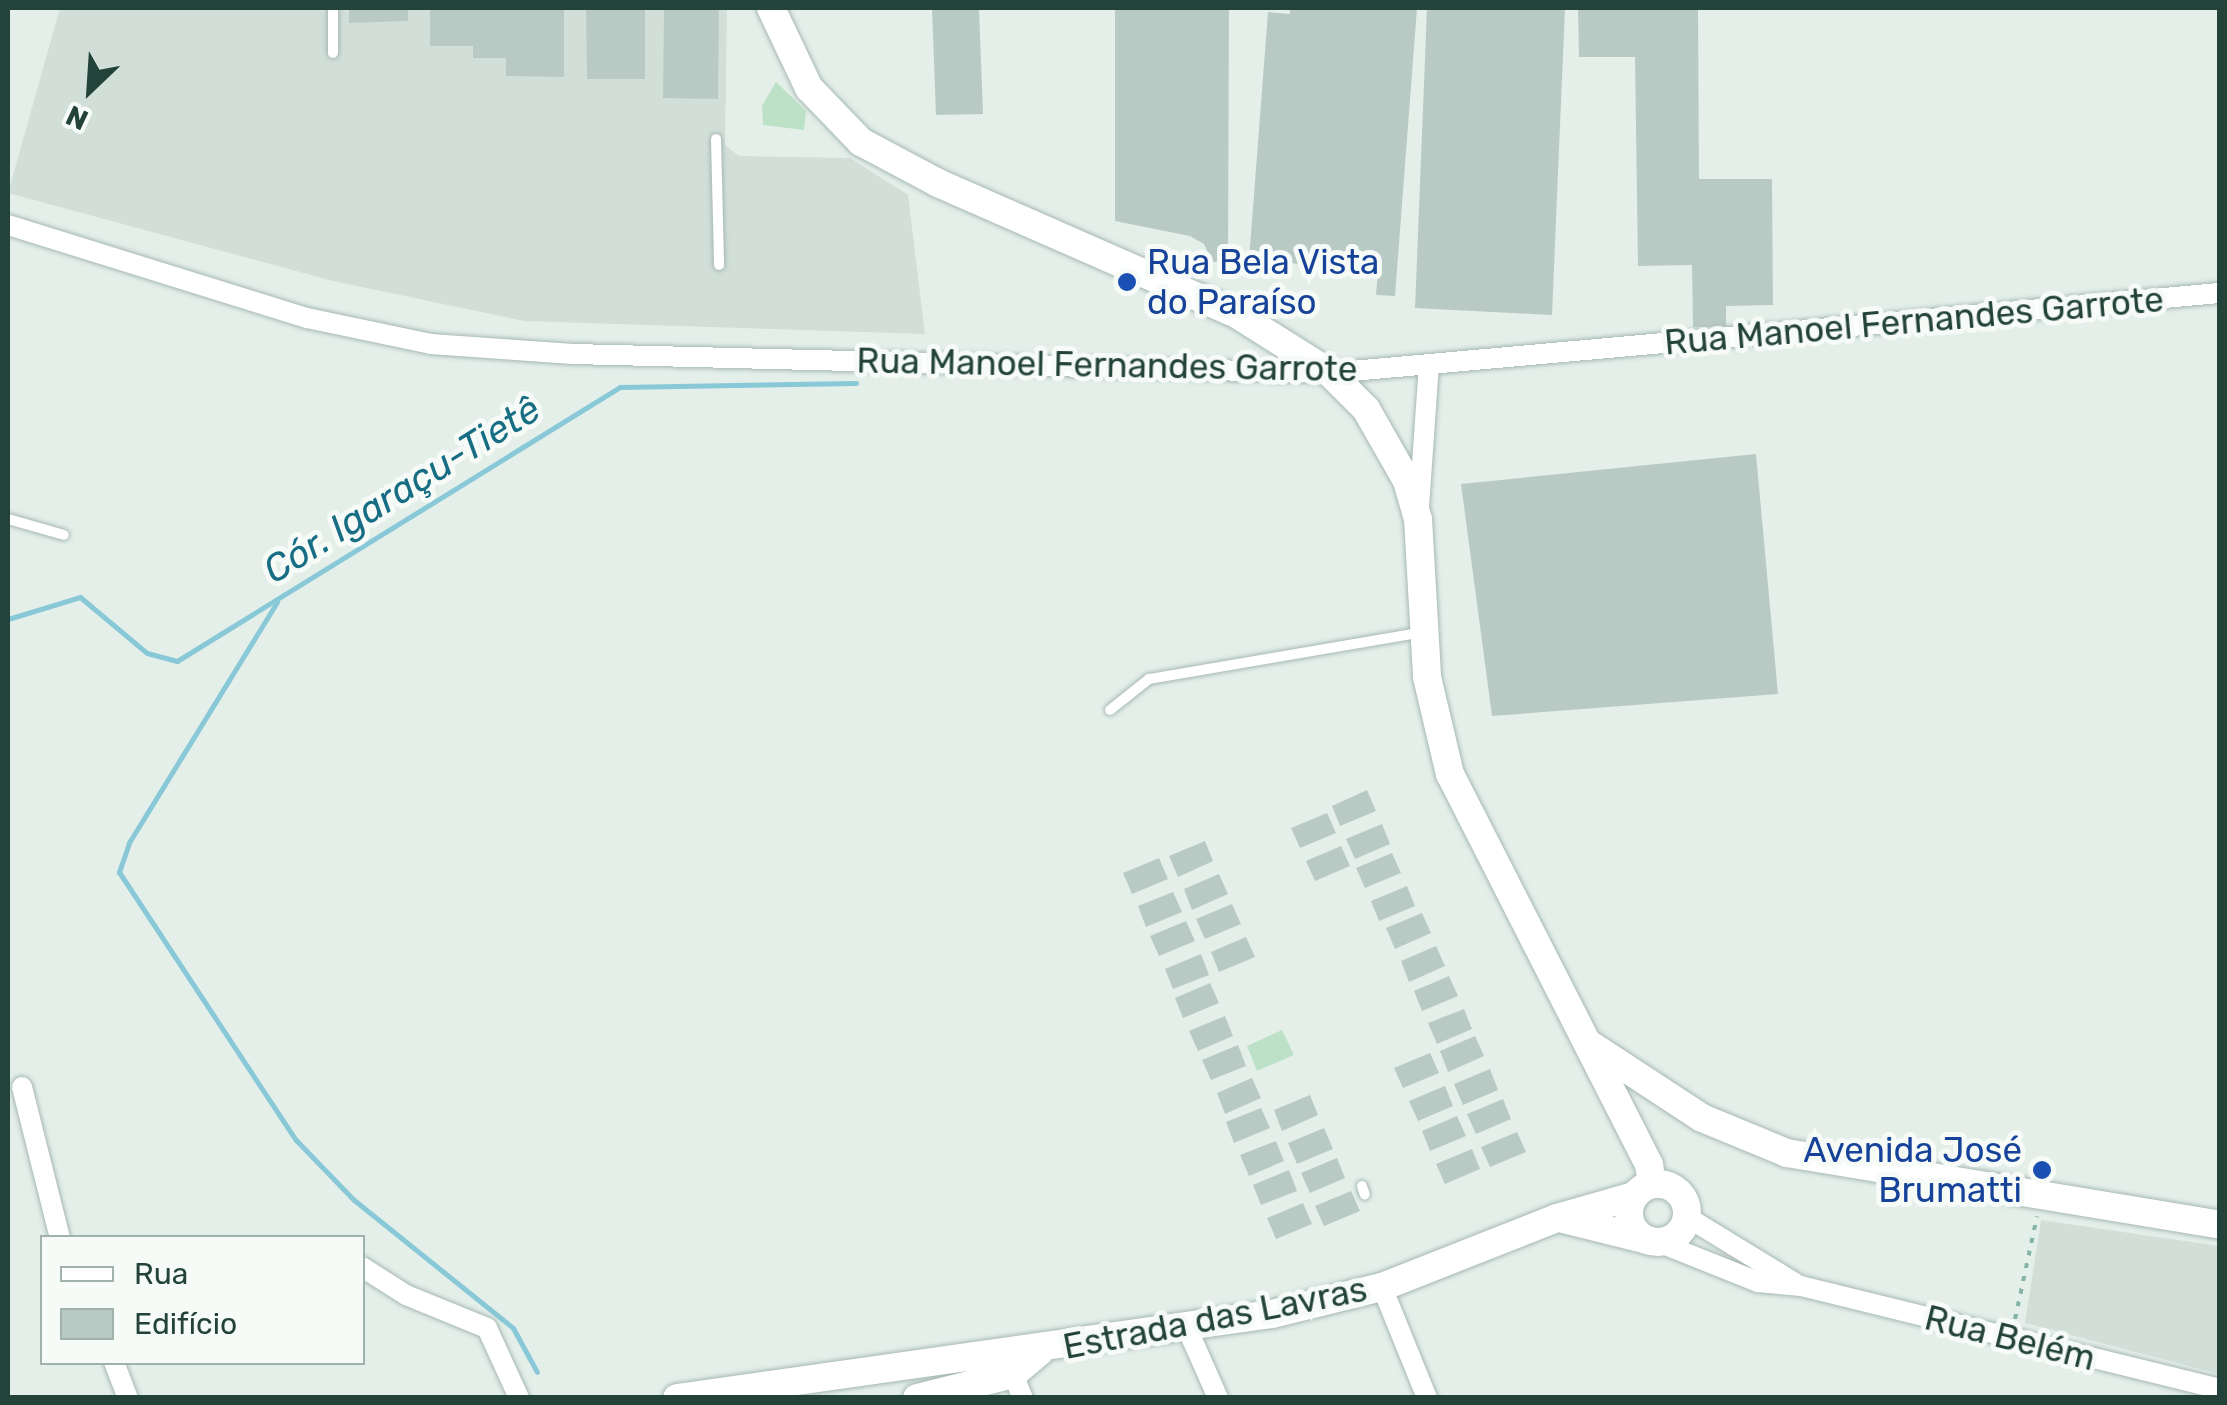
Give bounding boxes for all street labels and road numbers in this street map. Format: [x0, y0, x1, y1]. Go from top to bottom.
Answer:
street label: Rua Manoel Fernandes Garrote [1663, 278, 2165, 364]
street label: Rua Manoel Fernandes Garrote [856, 340, 1358, 390]
street label: Estrada das Lavras [1060, 1268, 1370, 1368]
street label: Rua Belém [1920, 1297, 2100, 1379]

